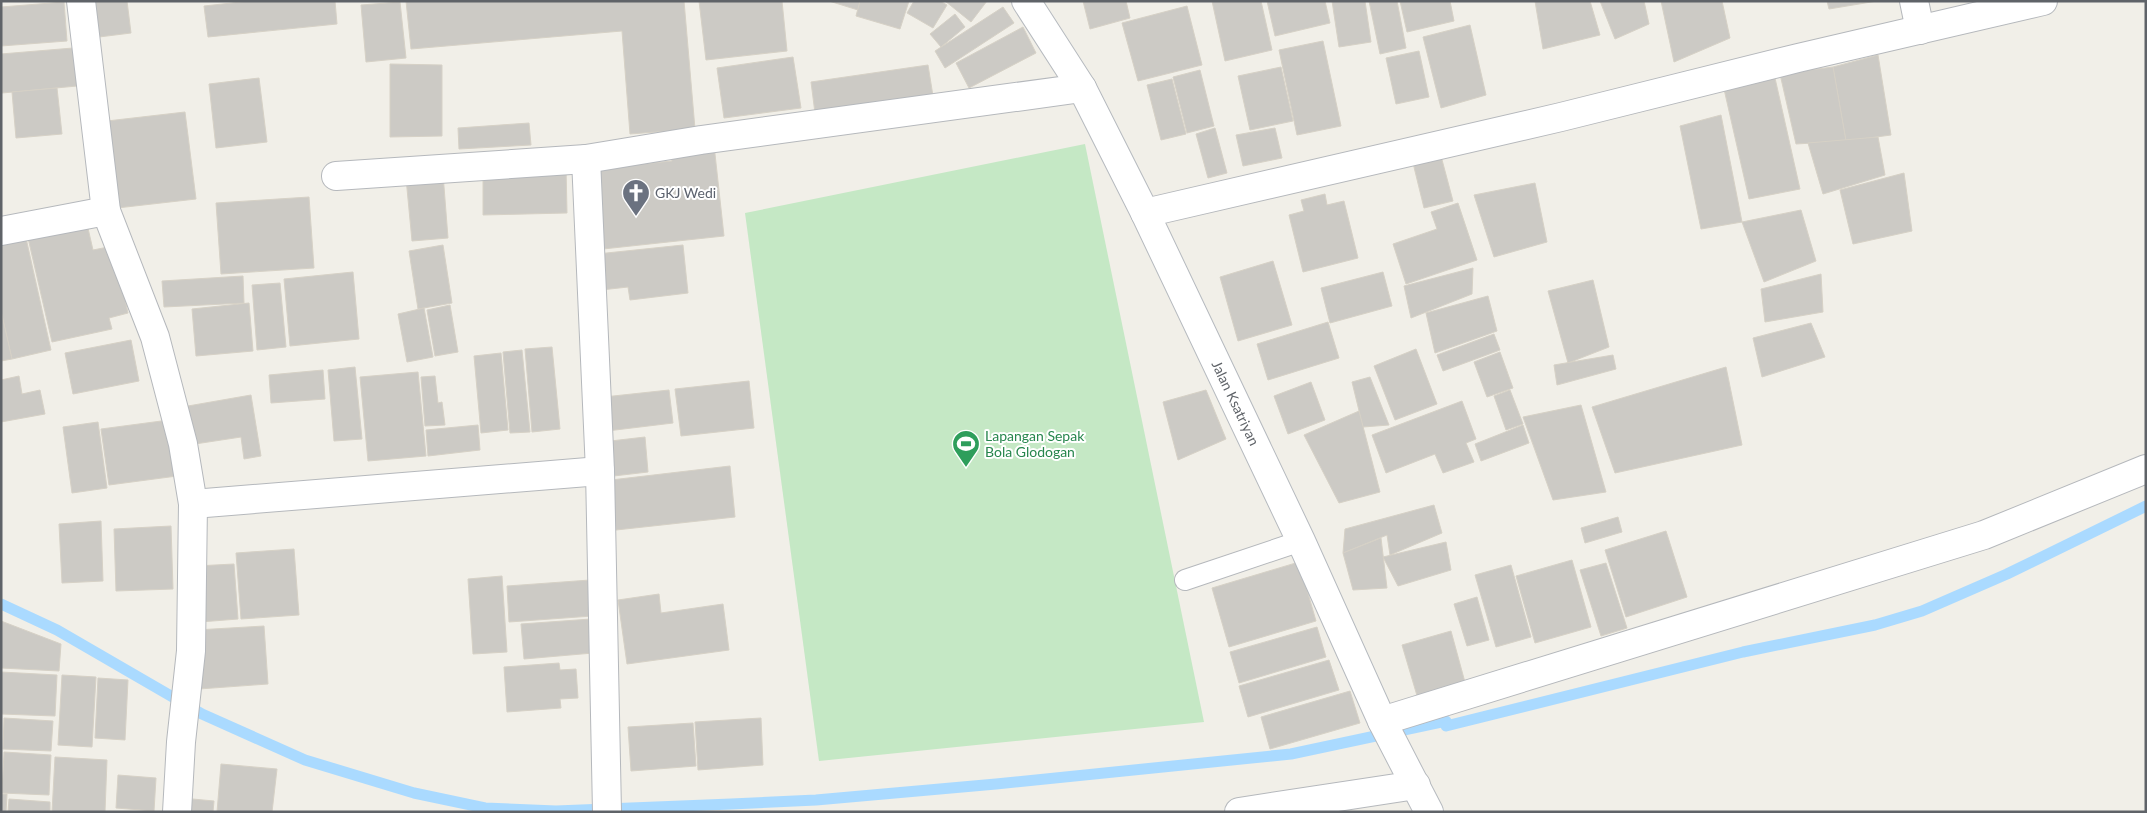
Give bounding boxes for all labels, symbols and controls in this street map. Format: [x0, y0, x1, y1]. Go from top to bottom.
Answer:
church icon: GKJ Wedi [621, 178, 651, 217]
place label: GKJ Wedi [655, 184, 716, 201]
street label: Jalan Ksatriyan [1208, 358, 1263, 448]
place label: Lapangan Sepak Bola Glodogan [985, 427, 1085, 460]
sports icon: Lapangan Sepak Bola Glodogan [951, 429, 981, 468]

